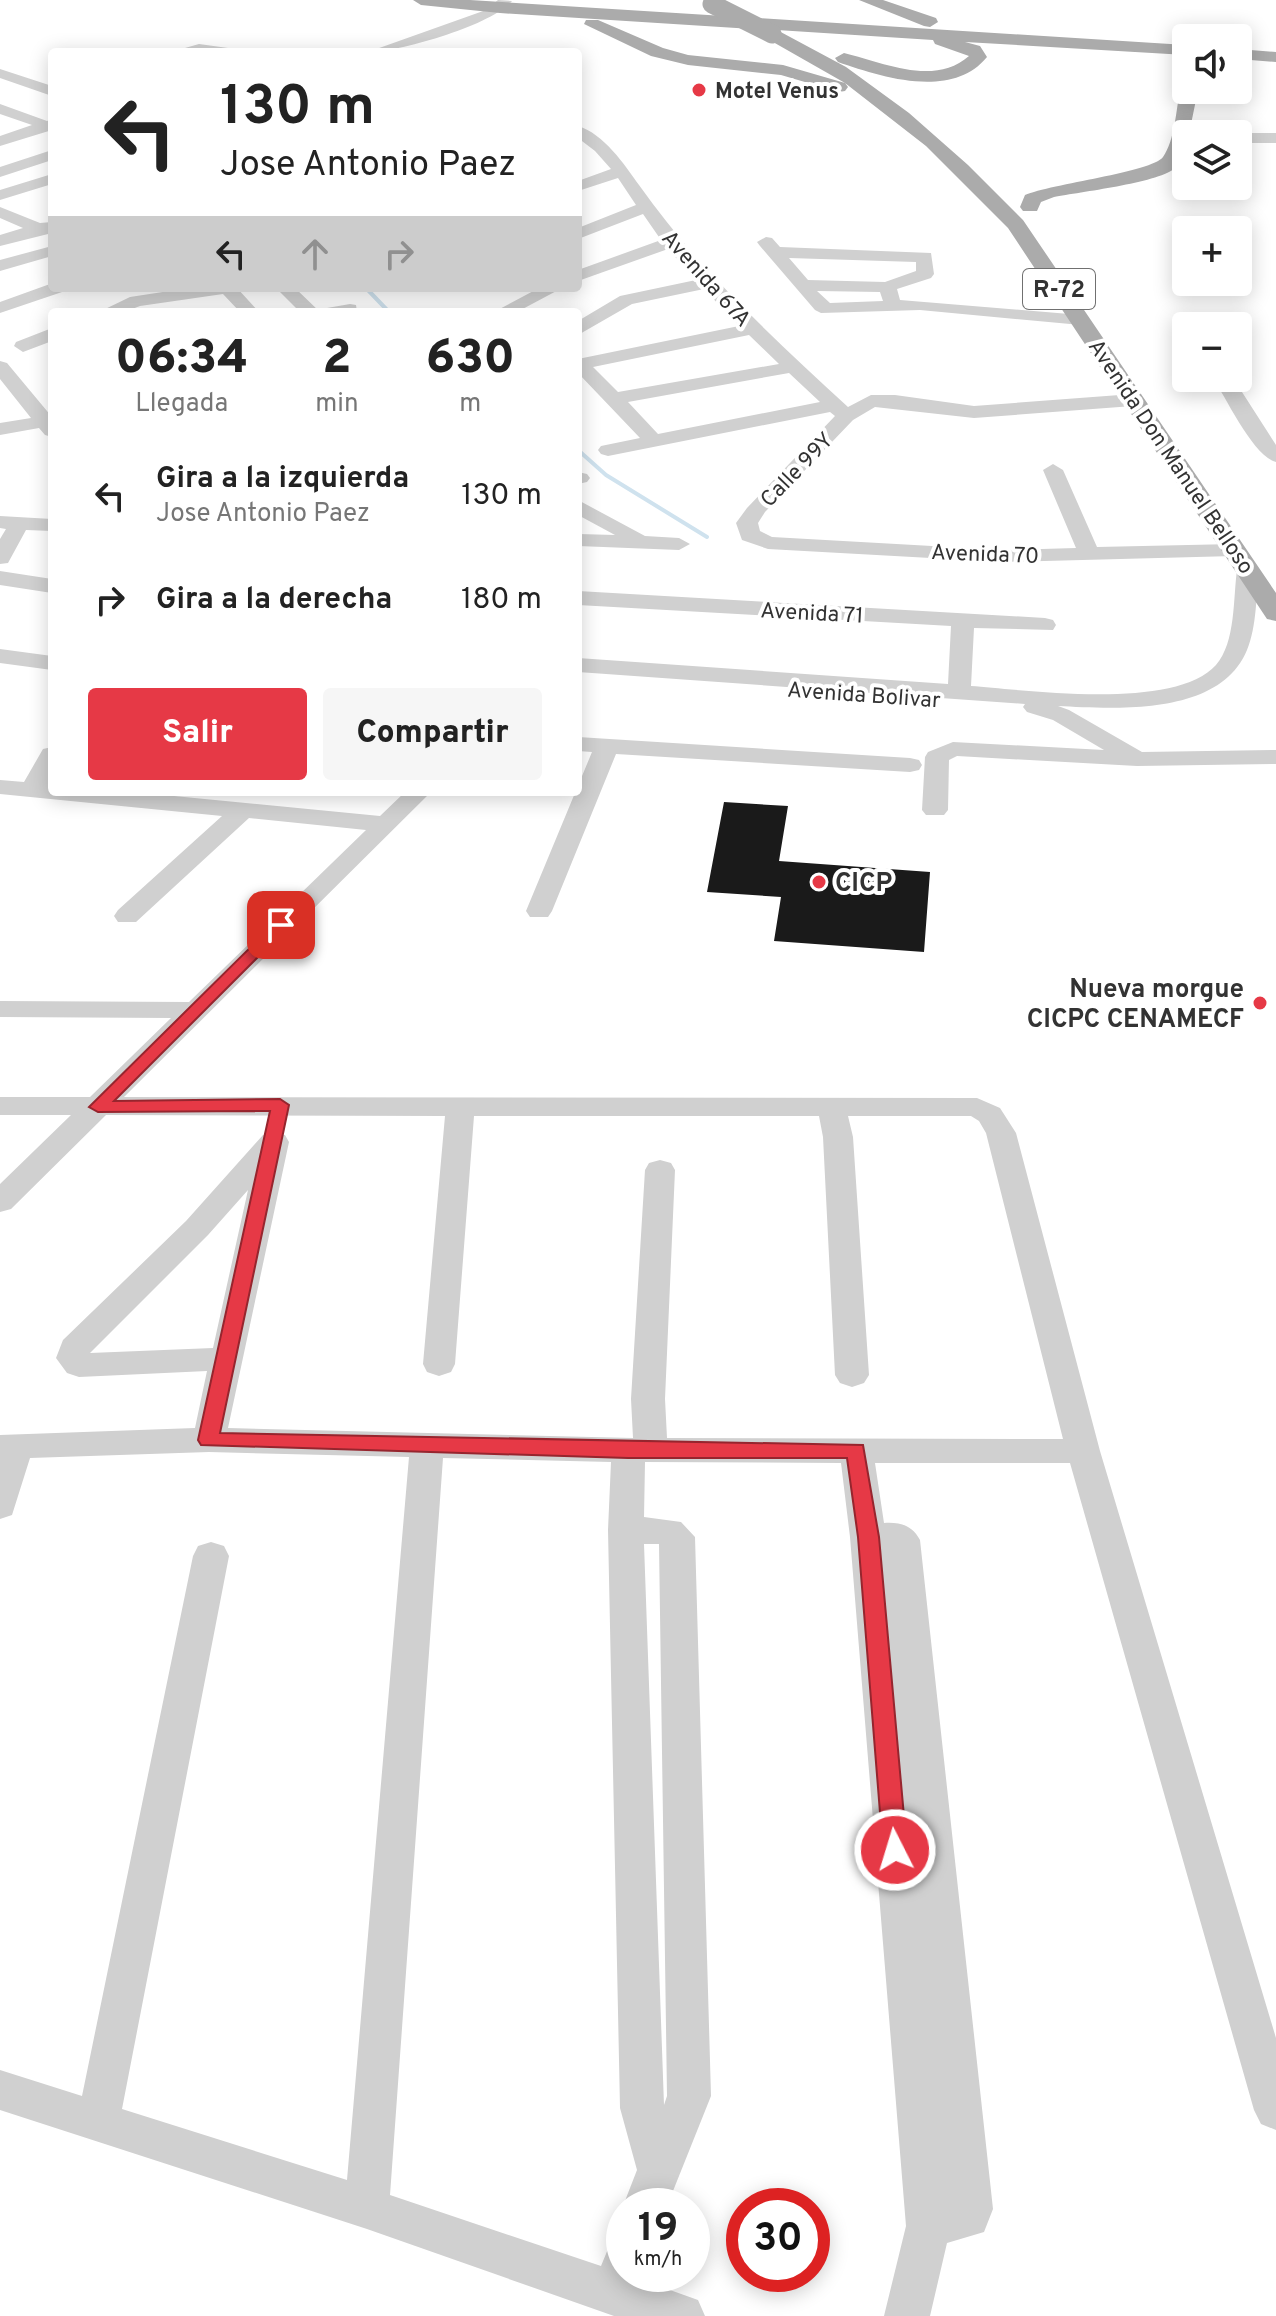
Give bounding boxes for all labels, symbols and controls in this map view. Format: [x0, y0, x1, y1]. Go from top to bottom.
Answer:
map controls [1172, 24, 1252, 392]
button: sound [1172, 24, 1252, 104]
text: 130 m [220, 74, 375, 144]
place label: Motel Venus [715, 79, 839, 106]
icon: left [88, 80, 192, 184]
marker: Motel Venus [690, 81, 708, 99]
button: layers [1172, 120, 1252, 200]
text: Jose Antonio Paez [220, 143, 516, 189]
button: + [1172, 216, 1252, 296]
street label: Avenida 67A [655, 226, 756, 334]
icon: left [209, 232, 253, 276]
icon: ahead [293, 232, 337, 276]
icon: right [377, 232, 421, 276]
road number: R-72 [1023, 269, 1095, 309]
button: − [1172, 312, 1252, 392]
text: 06:34 [115, 330, 248, 390]
text: 2 [322, 330, 352, 390]
text: 630 [426, 330, 515, 390]
street label: Avenida Don Manuel Belloso [1081, 335, 1259, 580]
text: Llegada [135, 388, 228, 421]
text: min [315, 388, 359, 421]
text: m [459, 388, 481, 421]
street label: Calle 99Y [756, 428, 840, 514]
text: Gira a la izquierda [156, 461, 409, 498]
icon: left [88, 474, 132, 518]
text: 130 m [461, 478, 542, 515]
text: Jose Antonio Paez [156, 498, 370, 531]
street label: Avenida 70 [930, 540, 1039, 571]
icon: right [88, 578, 132, 622]
text: Gira a la derecha [156, 582, 392, 619]
text: 180 m [461, 582, 542, 619]
street label: Avenida 71 [760, 598, 864, 631]
street label: Avenida Bolivar [786, 678, 942, 715]
button: Salir [88, 688, 307, 780]
button: Compartir [323, 688, 542, 780]
place label: CICP [835, 868, 892, 901]
marker: CICP [810, 873, 828, 891]
pin [247, 891, 315, 959]
icon: arrive [259, 903, 303, 947]
place label: Nueva morgue CICPC CENAMECF [1027, 974, 1244, 1037]
marker: Nueva morgue CICPC CENAMECF [1251, 994, 1269, 1012]
position arrow [853, 1808, 937, 1892]
speed limit sign: 30 [726, 2188, 830, 2292]
text: 19 [638, 2205, 678, 2255]
text: km/h [634, 2247, 682, 2273]

